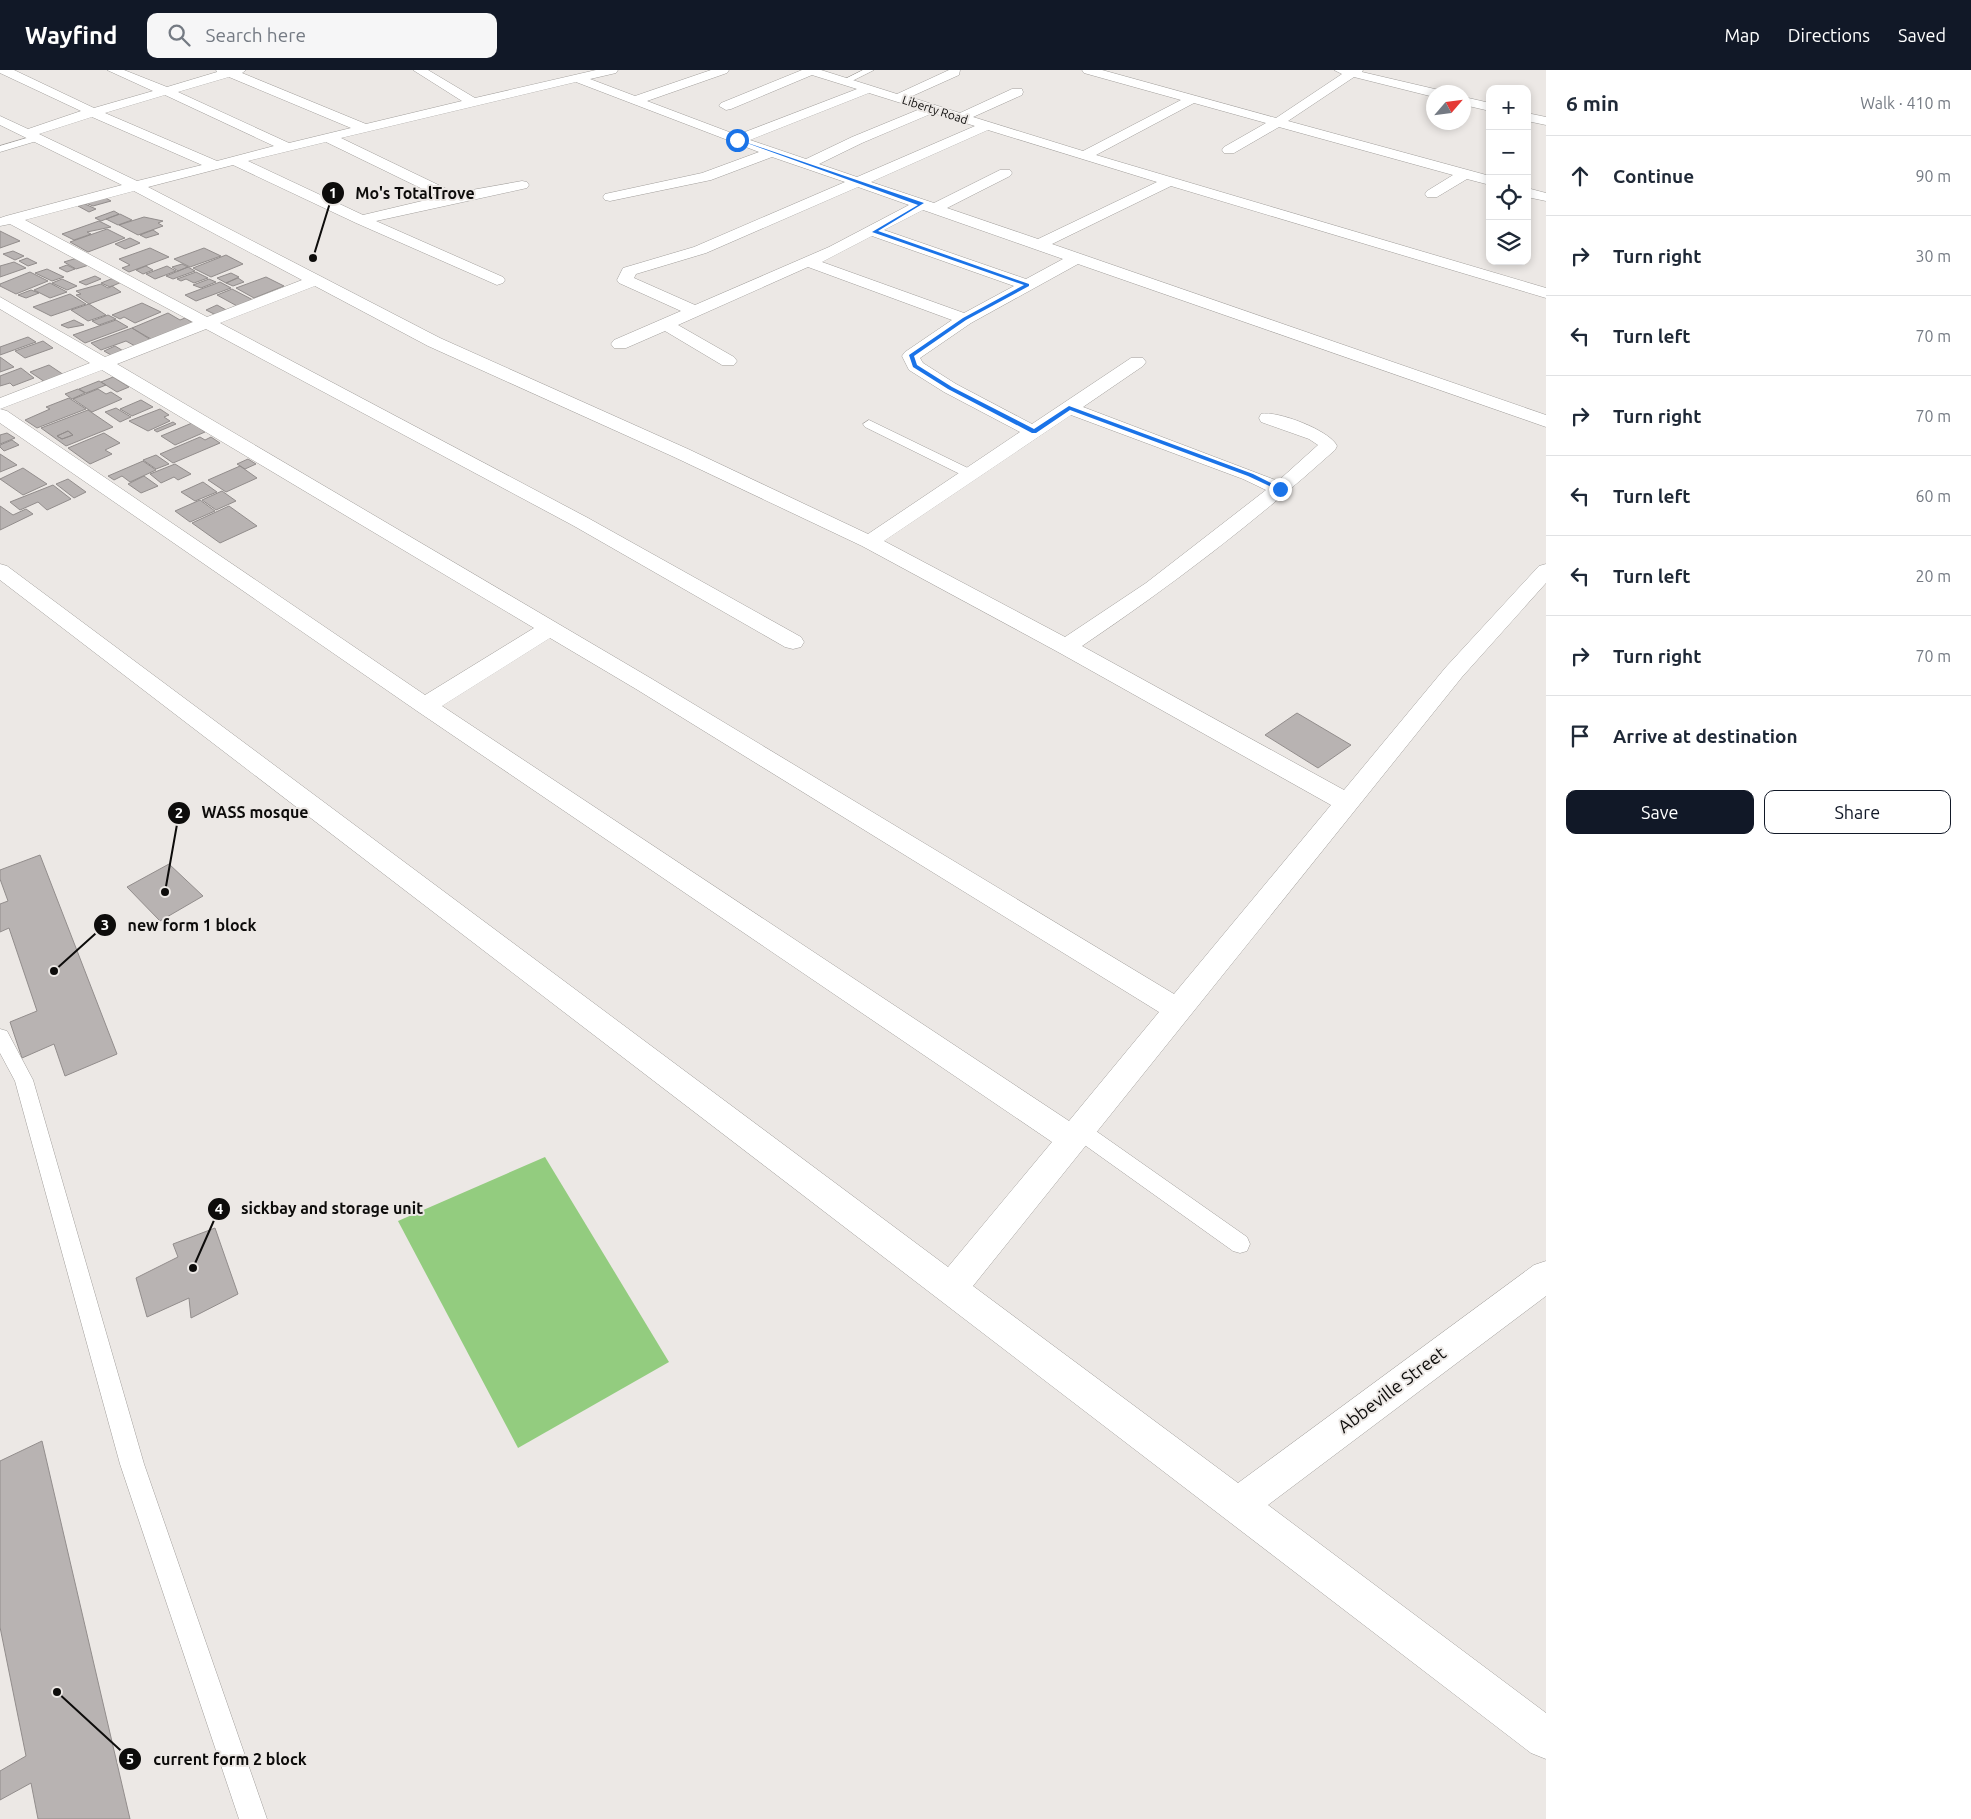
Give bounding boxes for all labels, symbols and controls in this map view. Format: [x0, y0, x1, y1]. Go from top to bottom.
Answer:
search box [147, 13, 497, 58]
icon: search [165, 21, 193, 49]
text: Wayfind [25, 22, 117, 49]
text: Search here [205, 24, 306, 46]
text: Map [1724, 25, 1760, 45]
text: Directions [1788, 25, 1870, 45]
text: Saved [1898, 25, 1946, 45]
north arrow [1426, 85, 1471, 130]
map controls [1486, 85, 1531, 265]
button: + [1486, 85, 1531, 130]
text: 6 min [1566, 91, 1619, 115]
street label: Liberty Road [901, 93, 970, 126]
text: Walk · 410 m [1860, 94, 1951, 112]
route start [726, 129, 749, 152]
button: − [1486, 130, 1531, 175]
icon: ahead [1566, 162, 1594, 190]
text: Continue [1613, 165, 1694, 187]
text: 90 m [1915, 167, 1951, 185]
button: locate [1486, 175, 1531, 220]
callout: Mo's TotalTrove [320, 178, 485, 209]
text: 1 [329, 184, 337, 201]
text: Mo's TotalTrove [355, 184, 475, 202]
button: layers [1486, 220, 1531, 265]
icon: right [1566, 242, 1594, 270]
text: Turn right [1613, 245, 1701, 267]
text: 30 m [1915, 247, 1951, 265]
icon: left [1566, 322, 1594, 350]
text: Turn left [1613, 325, 1691, 347]
text: 70 m [1915, 327, 1951, 345]
icon: right [1566, 402, 1594, 430]
text: Turn right [1613, 405, 1701, 427]
text: 70 m [1915, 407, 1951, 425]
route end [1269, 478, 1292, 501]
icon: left [1566, 482, 1594, 510]
text: Turn left [1613, 485, 1691, 507]
text: 60 m [1915, 487, 1951, 505]
icon: left [1566, 562, 1594, 590]
text: Turn left [1613, 565, 1691, 587]
text: 20 m [1915, 567, 1951, 585]
icon: right [1566, 642, 1594, 670]
text: Turn right [1613, 645, 1701, 667]
text: 70 m [1915, 647, 1951, 665]
icon: arrive [1566, 722, 1594, 750]
text: Arrive at destination [1613, 725, 1798, 747]
button: Save [1566, 790, 1754, 834]
button: Share [1764, 790, 1951, 834]
callout: WASS mosque [167, 797, 319, 828]
text: WASS mosque [201, 803, 309, 821]
text: 2 [175, 804, 183, 821]
callout: new form 1 block [92, 910, 266, 941]
text: 3 [101, 916, 109, 933]
text: new form 1 block [128, 916, 256, 934]
callout: sickbay and storage unit [206, 1193, 433, 1224]
text: sickbay and storage unit [241, 1199, 423, 1217]
text: 4 [215, 1200, 223, 1217]
street label: Abbeville Street [1334, 1342, 1449, 1436]
callout: current form 2 block [118, 1744, 316, 1775]
text: 5 [126, 1750, 134, 1767]
text: current form 2 block [153, 1750, 307, 1768]

